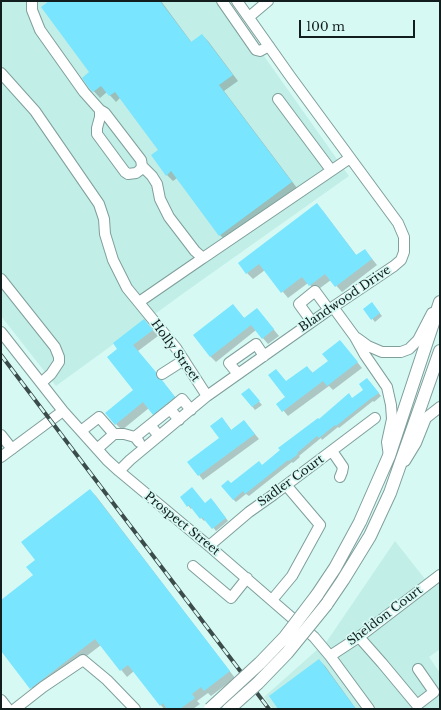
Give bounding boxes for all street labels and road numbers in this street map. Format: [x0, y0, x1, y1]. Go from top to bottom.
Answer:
street label: Blandwood Drive [296, 263, 394, 335]
street label: Holly Street [148, 317, 202, 385]
street label: Sadler Court [255, 452, 327, 510]
street label: Prospect Street [141, 489, 223, 559]
street label: Sheldon Court [345, 583, 425, 649]

